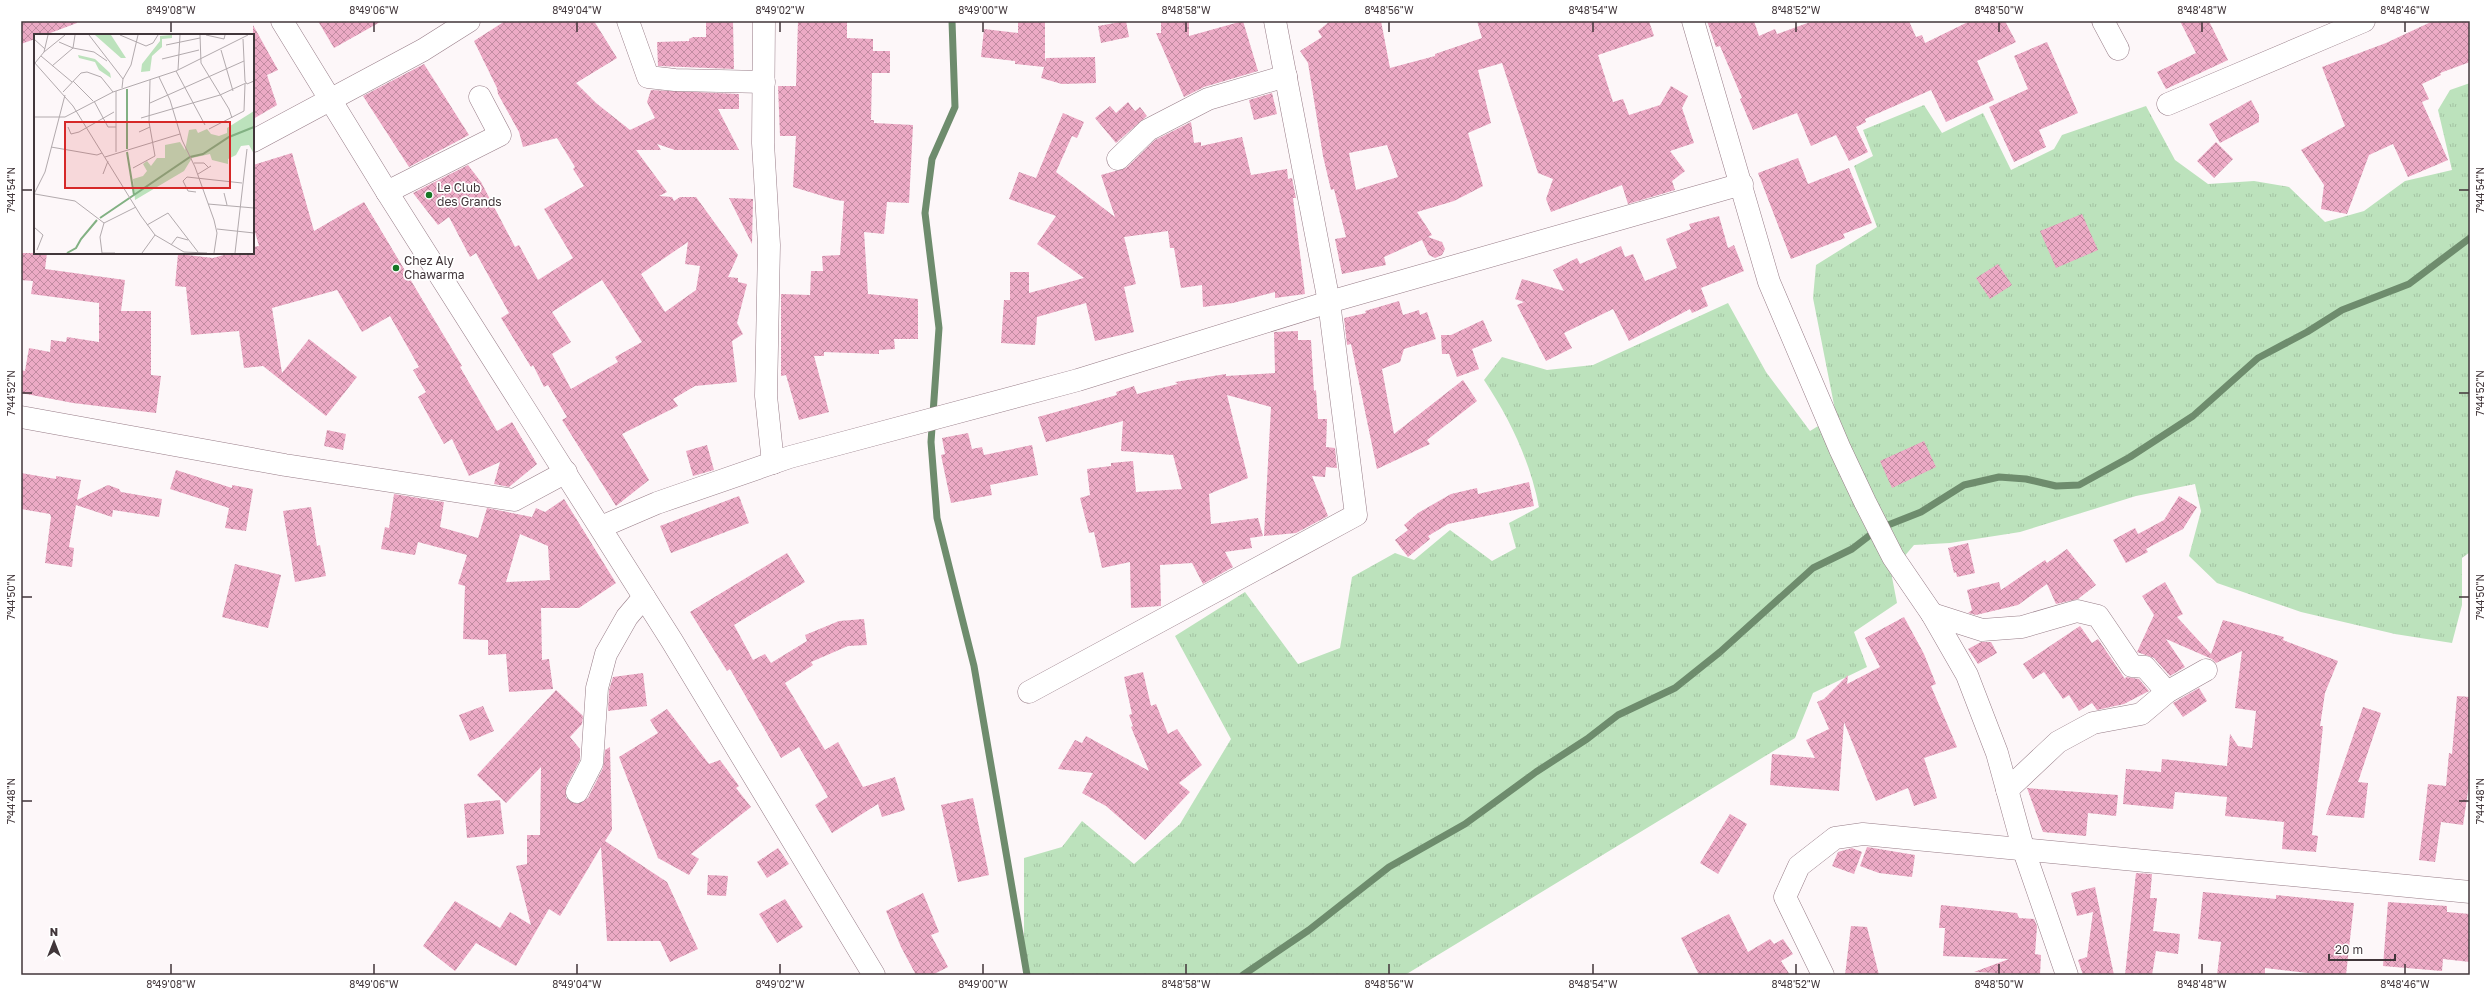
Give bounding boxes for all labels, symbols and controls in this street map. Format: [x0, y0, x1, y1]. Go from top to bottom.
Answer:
text: 8°49'08"W [146, 4, 196, 16]
text: 8°49'06"W [349, 4, 399, 16]
text: 8°49'04"W [552, 4, 602, 16]
text: 8°49'02"W [755, 4, 805, 16]
text: 8°49'00"W [958, 4, 1008, 16]
text: 8°48'58"W [1161, 4, 1211, 16]
text: 8°48'56"W [1364, 4, 1414, 16]
text: 8°48'54"W [1568, 4, 1618, 16]
text: 8°48'52"W [1772, 4, 1821, 16]
text: 8°48'50"W [1974, 4, 2024, 16]
text: 8°48'48"W [2177, 4, 2227, 16]
text: 8°48'46"W [2380, 4, 2430, 16]
inset map [34, 34, 254, 254]
text: 7°44'54"N [5, 167, 17, 213]
text: 7°44'54"N [2474, 167, 2486, 213]
place label: Le Club des Grands [437, 180, 502, 209]
marker: Le Club des Grands [424, 190, 434, 200]
place label: Chez Aly Chawarma [404, 253, 465, 282]
marker: Chez Aly Chawarma [391, 263, 401, 273]
text: 7°44'52"N [5, 370, 17, 416]
text: 7°44'52"N [2474, 370, 2486, 416]
text: 7°44'50"N [5, 574, 17, 620]
text: 7°44'50"N [2474, 574, 2486, 620]
text: 7°44'48"N [5, 778, 17, 824]
text: 7°44'48"N [2474, 778, 2486, 824]
north arrow [34, 922, 74, 962]
text: N [50, 925, 58, 938]
scale bar [2329, 936, 2395, 962]
text: 20 m [2335, 942, 2363, 957]
text: 8°49'08"W [146, 978, 196, 990]
text: 8°49'06"W [349, 978, 399, 990]
text: 8°49'04"W [552, 978, 602, 990]
text: 8°49'02"W [755, 978, 805, 990]
text: 8°49'00"W [958, 978, 1008, 990]
text: 8°48'58"W [1161, 978, 1211, 990]
text: 8°48'56"W [1364, 978, 1414, 990]
text: 8°48'54"W [1568, 978, 1618, 990]
text: 8°48'52"W [1772, 978, 1821, 990]
text: 8°48'50"W [1974, 978, 2024, 990]
text: 8°48'48"W [2177, 978, 2227, 990]
text: 8°48'46"W [2380, 978, 2430, 990]

